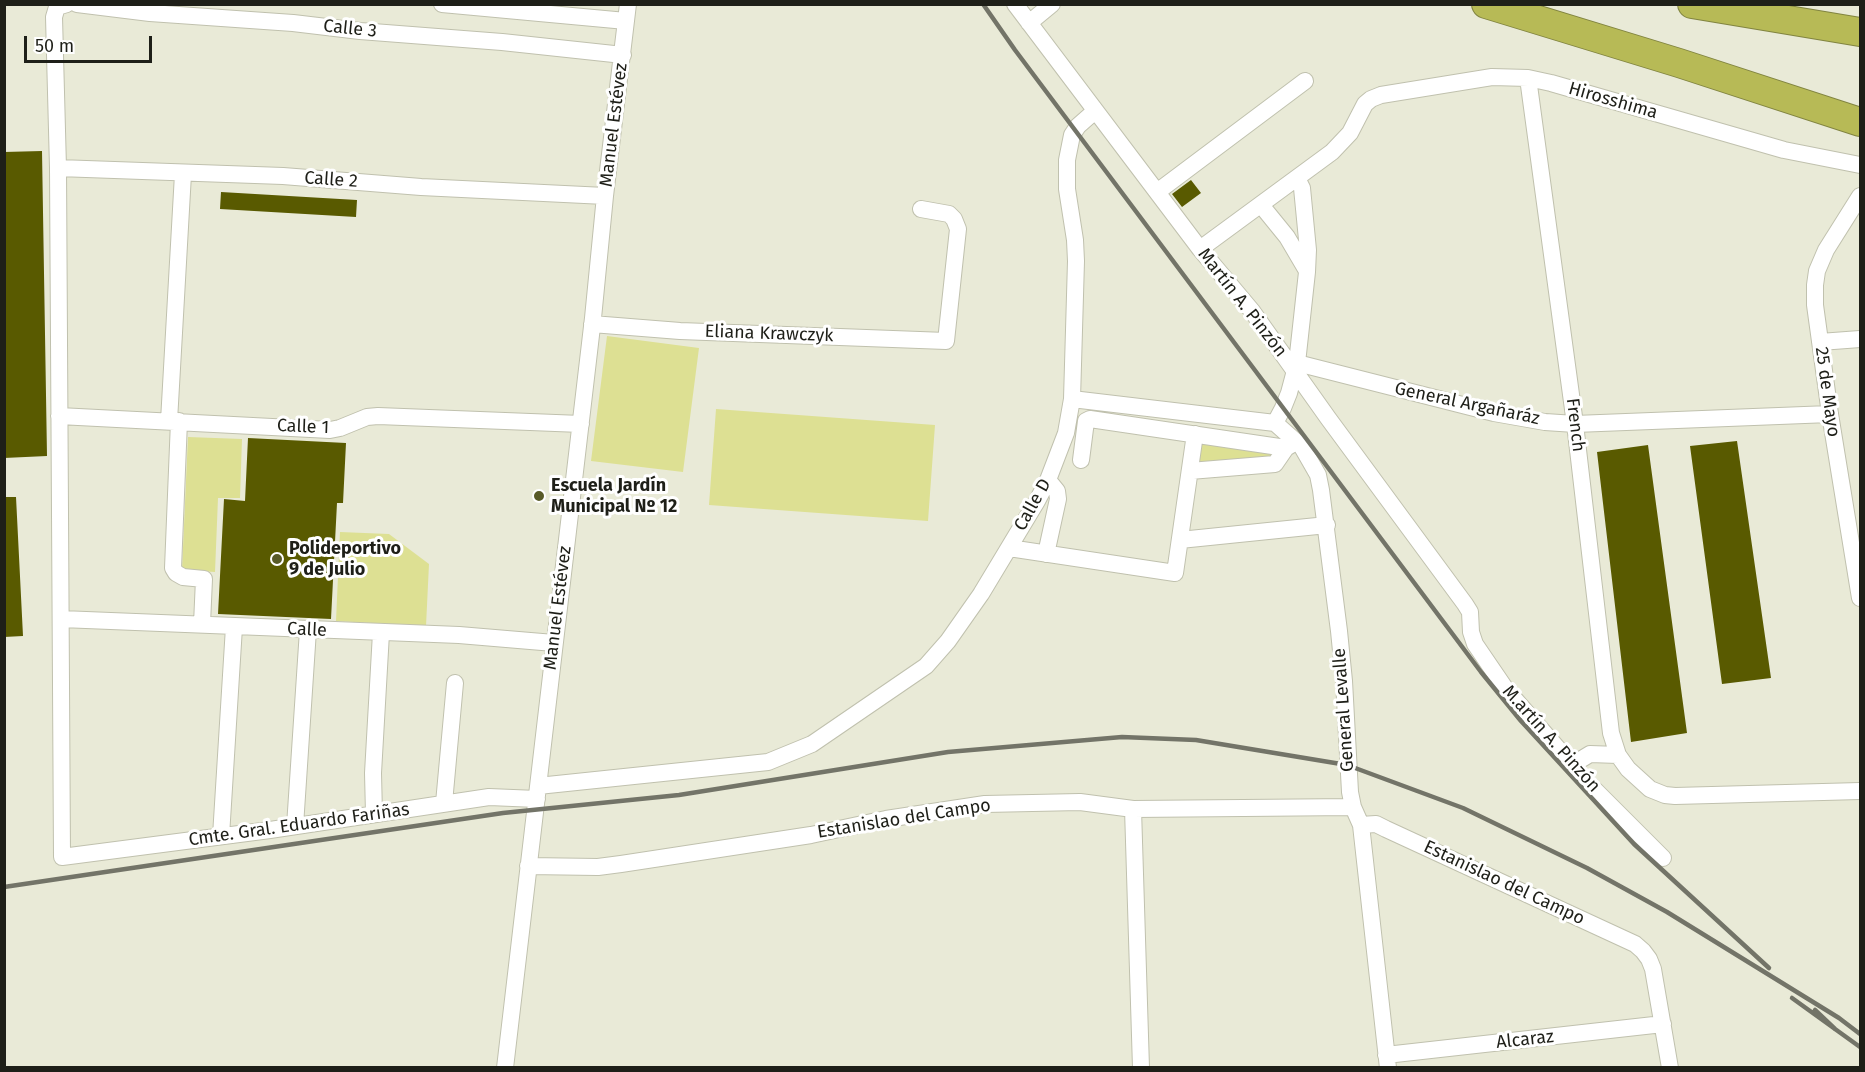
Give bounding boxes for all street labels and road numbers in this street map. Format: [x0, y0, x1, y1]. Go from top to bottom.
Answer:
street label: Calle 3 [322, 15, 378, 43]
street label: Manuel Estévez [596, 62, 632, 188]
street label: Hirosshima [1566, 78, 1660, 124]
street label: Calle 2 [304, 167, 358, 193]
street label: Martín A. Pinzón [1193, 244, 1291, 362]
street label: Eliana Krawczyk [704, 321, 834, 347]
street label: 25 de Mayo [1810, 346, 1844, 438]
street label: General Argañaráz [1393, 378, 1541, 430]
street label: French [1561, 397, 1589, 453]
street label: Calle 1 [276, 415, 330, 439]
street label: Calle D [1010, 475, 1056, 535]
street label: Manuel Estévez [540, 545, 576, 671]
street label: Calle [287, 618, 327, 642]
street label: General Levalle [1329, 647, 1359, 773]
street label: M.artín A. Pinzón [1497, 681, 1605, 797]
street label: Estanislao del Campo [816, 795, 992, 843]
street label: Cmte. Gral. Eduardo Fariñas [187, 799, 411, 851]
street label: Estanislao del Campo [1420, 836, 1588, 930]
street label: Alcaraz [1495, 1026, 1555, 1054]

